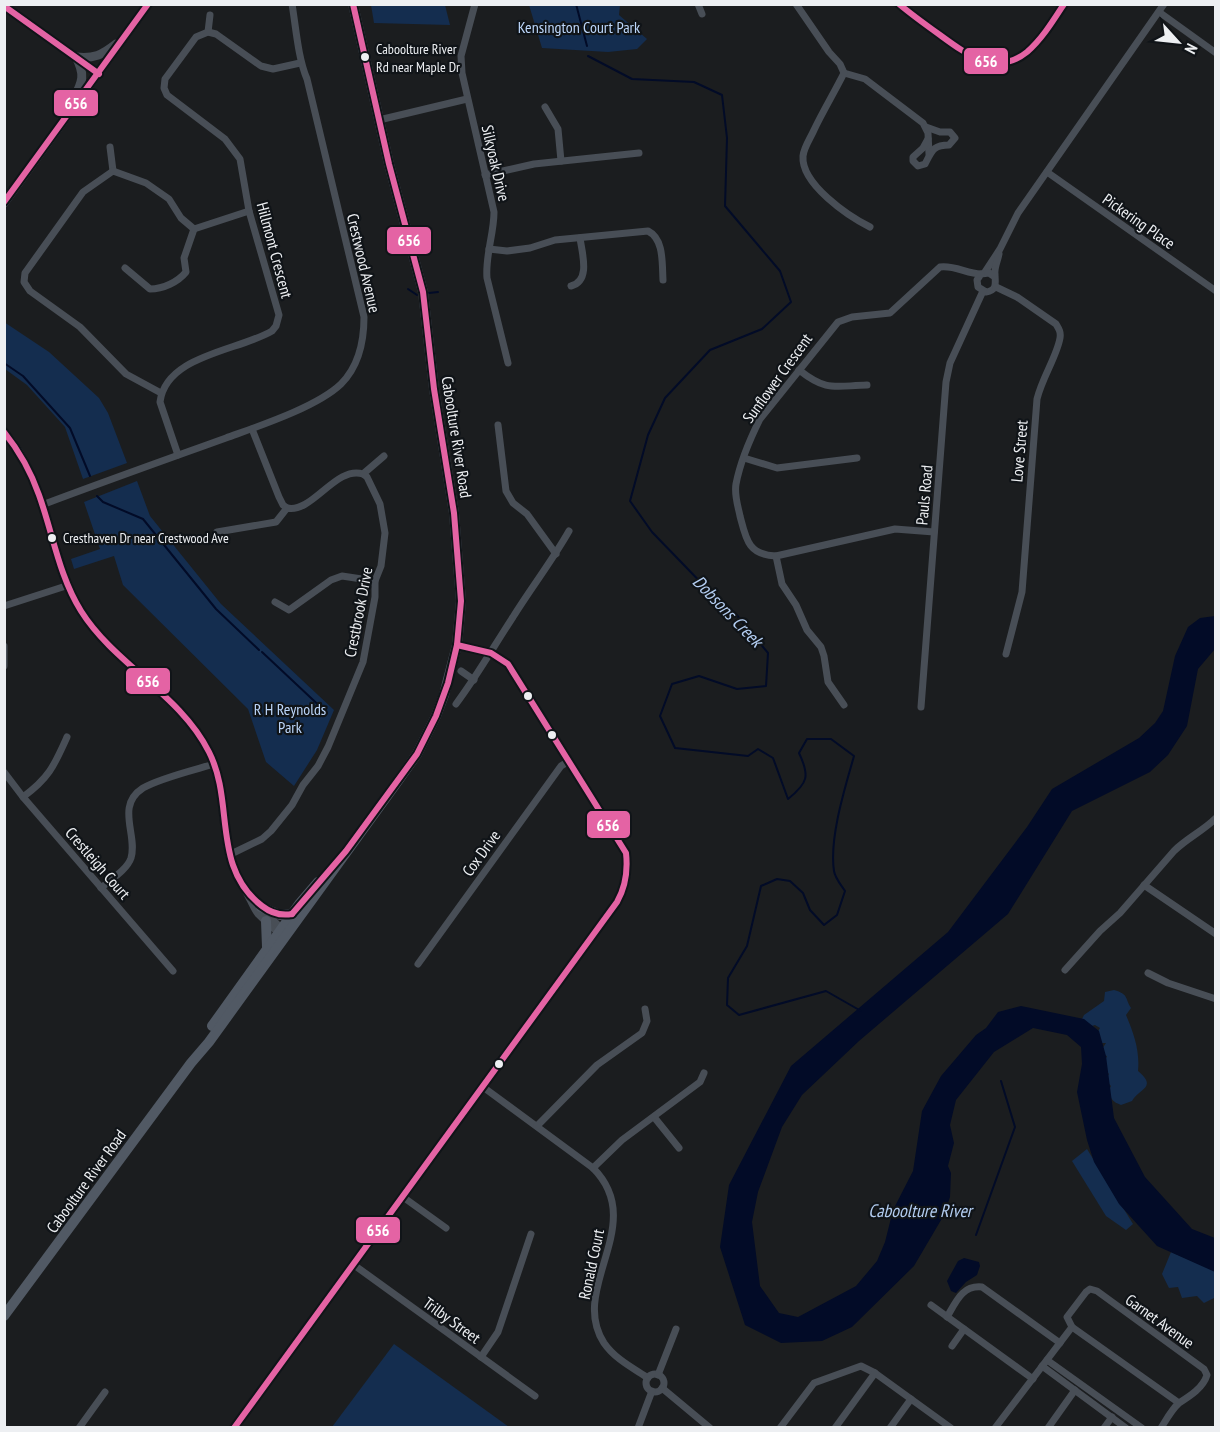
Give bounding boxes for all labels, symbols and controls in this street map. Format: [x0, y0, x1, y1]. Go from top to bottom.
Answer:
north arrow [1148, 12, 1208, 72]
park label: Kensington Court Park [518, 17, 641, 37]
place label: Caboolture River Rd near Maple Dr [376, 40, 460, 76]
text: N [1180, 40, 1202, 57]
line badge: 656 [963, 47, 1009, 75]
marker: Caboolture River Rd near Maple Dr [359, 51, 371, 63]
text: 656 [975, 51, 998, 71]
line badge: 656 [53, 89, 99, 117]
text: 656 [65, 93, 88, 113]
street label: Silkyoak Drive [477, 123, 515, 203]
street label: Pickering Place [1099, 189, 1179, 253]
street label: Hillmont Crescent [253, 200, 298, 301]
street label: Crestwood Avenue [343, 211, 385, 315]
line badge: 656 [386, 226, 432, 255]
text: 656 [398, 230, 421, 250]
street label: Sunflower Crescent [738, 329, 817, 427]
street label: Caboolture River Road [438, 375, 476, 499]
street label: Love Street [1006, 419, 1032, 483]
street label: Pauls Road [911, 464, 937, 526]
place label: Cresthaven Dr near Crestwood Ave [63, 529, 229, 547]
marker: Cresthaven Dr near Crestwood Ave [46, 532, 58, 544]
street label: Crestbrook Drive [339, 565, 377, 659]
water label: Dobsons Creek [688, 570, 769, 653]
line badge: 656 [125, 667, 171, 695]
text: 656 [137, 671, 160, 691]
unlabelled marker [522, 690, 534, 702]
park label: R H Reynolds Park [254, 699, 326, 737]
unlabelled marker [546, 729, 558, 741]
line badge: 656 [586, 810, 631, 839]
text: 656 [597, 815, 620, 835]
street label: Crestleigh Court [61, 823, 135, 904]
street label: Cox Drive [458, 826, 504, 880]
unlabelled marker [493, 1058, 505, 1070]
street label: Caboolture River Road [42, 1125, 130, 1237]
water label: Caboolture River [868, 1199, 975, 1222]
line badge: 656 [355, 1216, 401, 1244]
text: 656 [367, 1220, 390, 1240]
street label: Ronald Court [574, 1226, 608, 1301]
street label: Garnet Avenue [1122, 1289, 1198, 1353]
street label: Trilby Street [419, 1292, 485, 1348]

